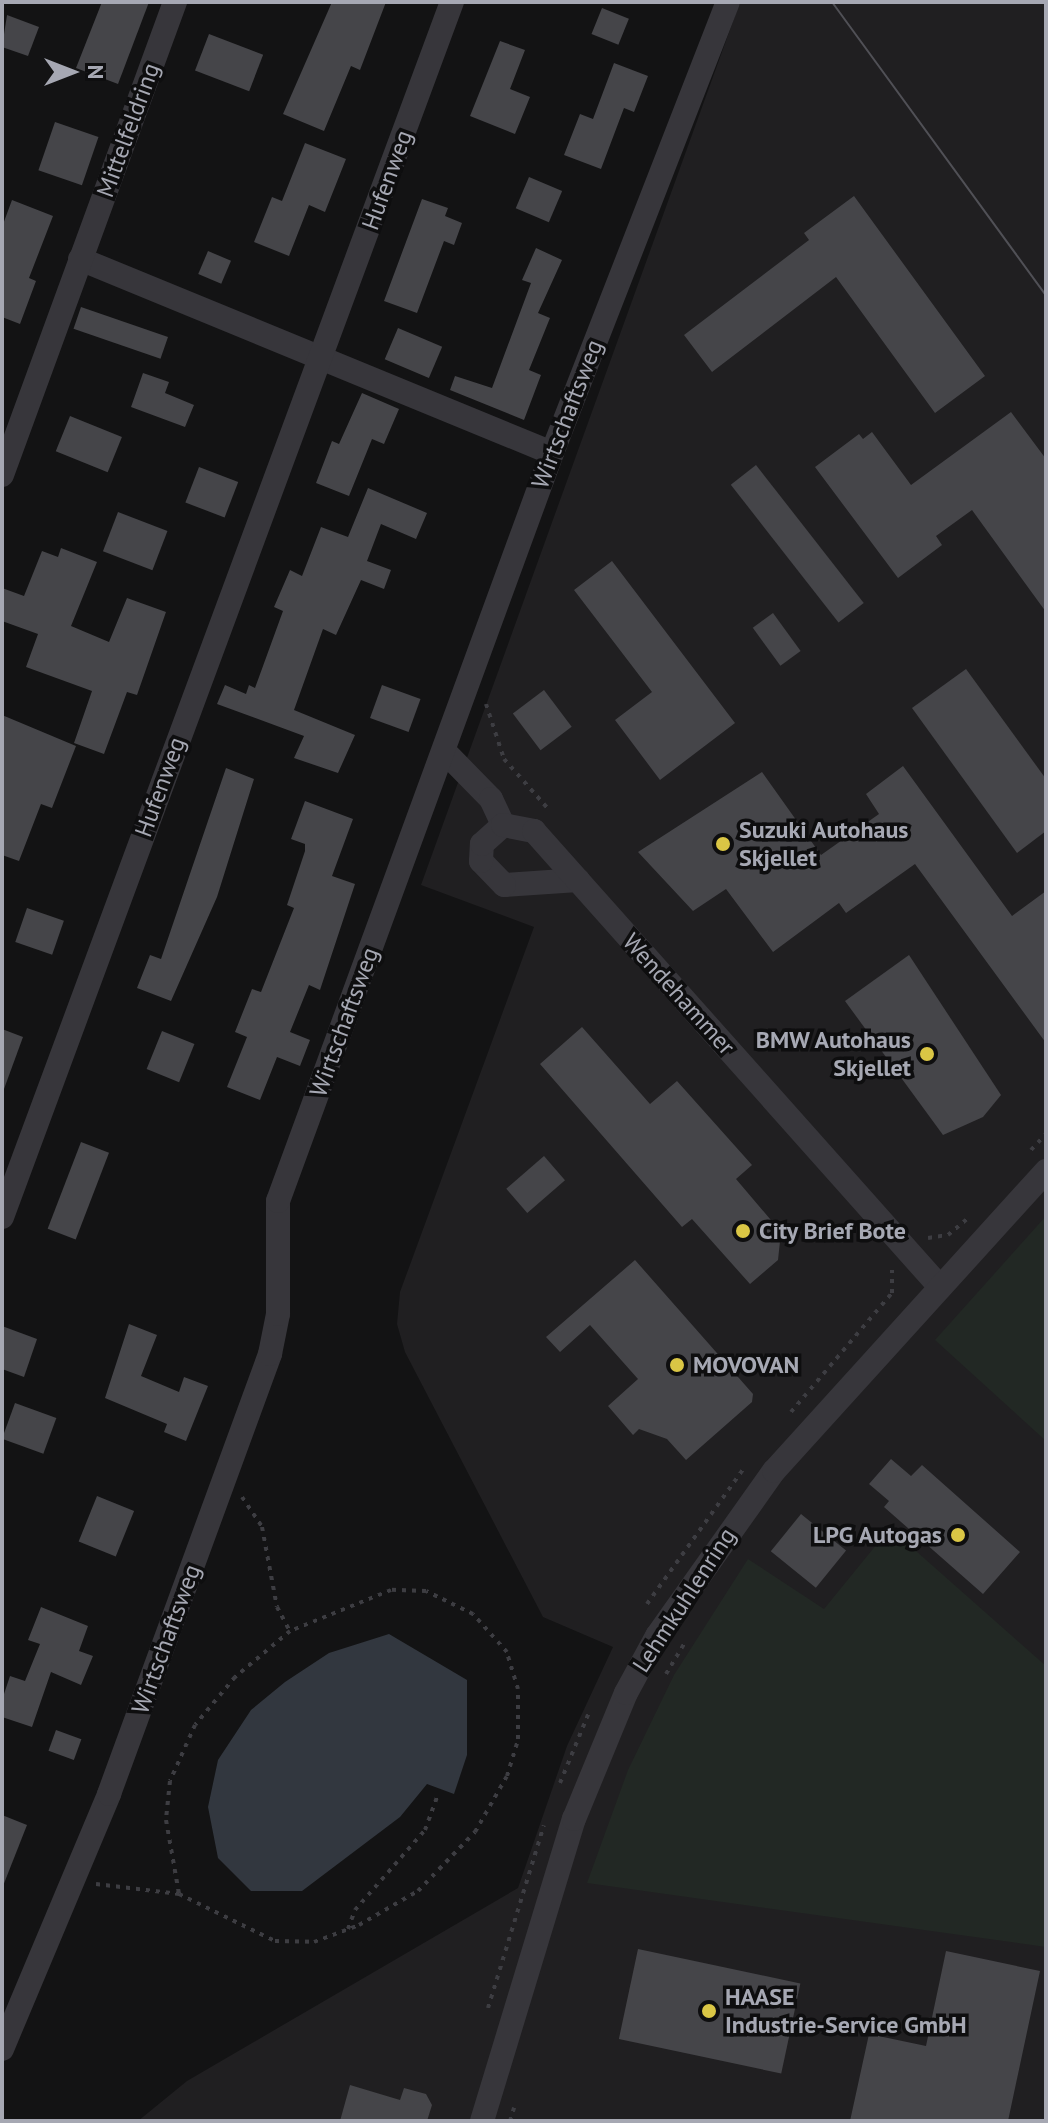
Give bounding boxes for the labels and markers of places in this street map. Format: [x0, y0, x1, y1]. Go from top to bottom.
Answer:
place label: Suzuki Autohaus Skjellet [739, 816, 909, 872]
marker: Suzuki Autohaus Skjellet [714, 835, 732, 853]
place label: BMW Autohaus Skjellet [754, 1026, 911, 1082]
marker: BMW Autohaus Skjellet [918, 1045, 936, 1063]
place label: City Brief Bote [759, 1217, 907, 1245]
marker: City Brief Bote [734, 1222, 752, 1240]
place label: MOVOVAN [693, 1351, 799, 1379]
marker: MOVOVAN [668, 1356, 686, 1374]
place label: LPG Autogas [812, 1521, 942, 1549]
marker: LPG Autogas [949, 1526, 967, 1544]
place label: HAASE Industrie-Service GmbH [725, 1983, 967, 2039]
marker: HAASE Industrie-Service GmbH [700, 2002, 718, 2020]

